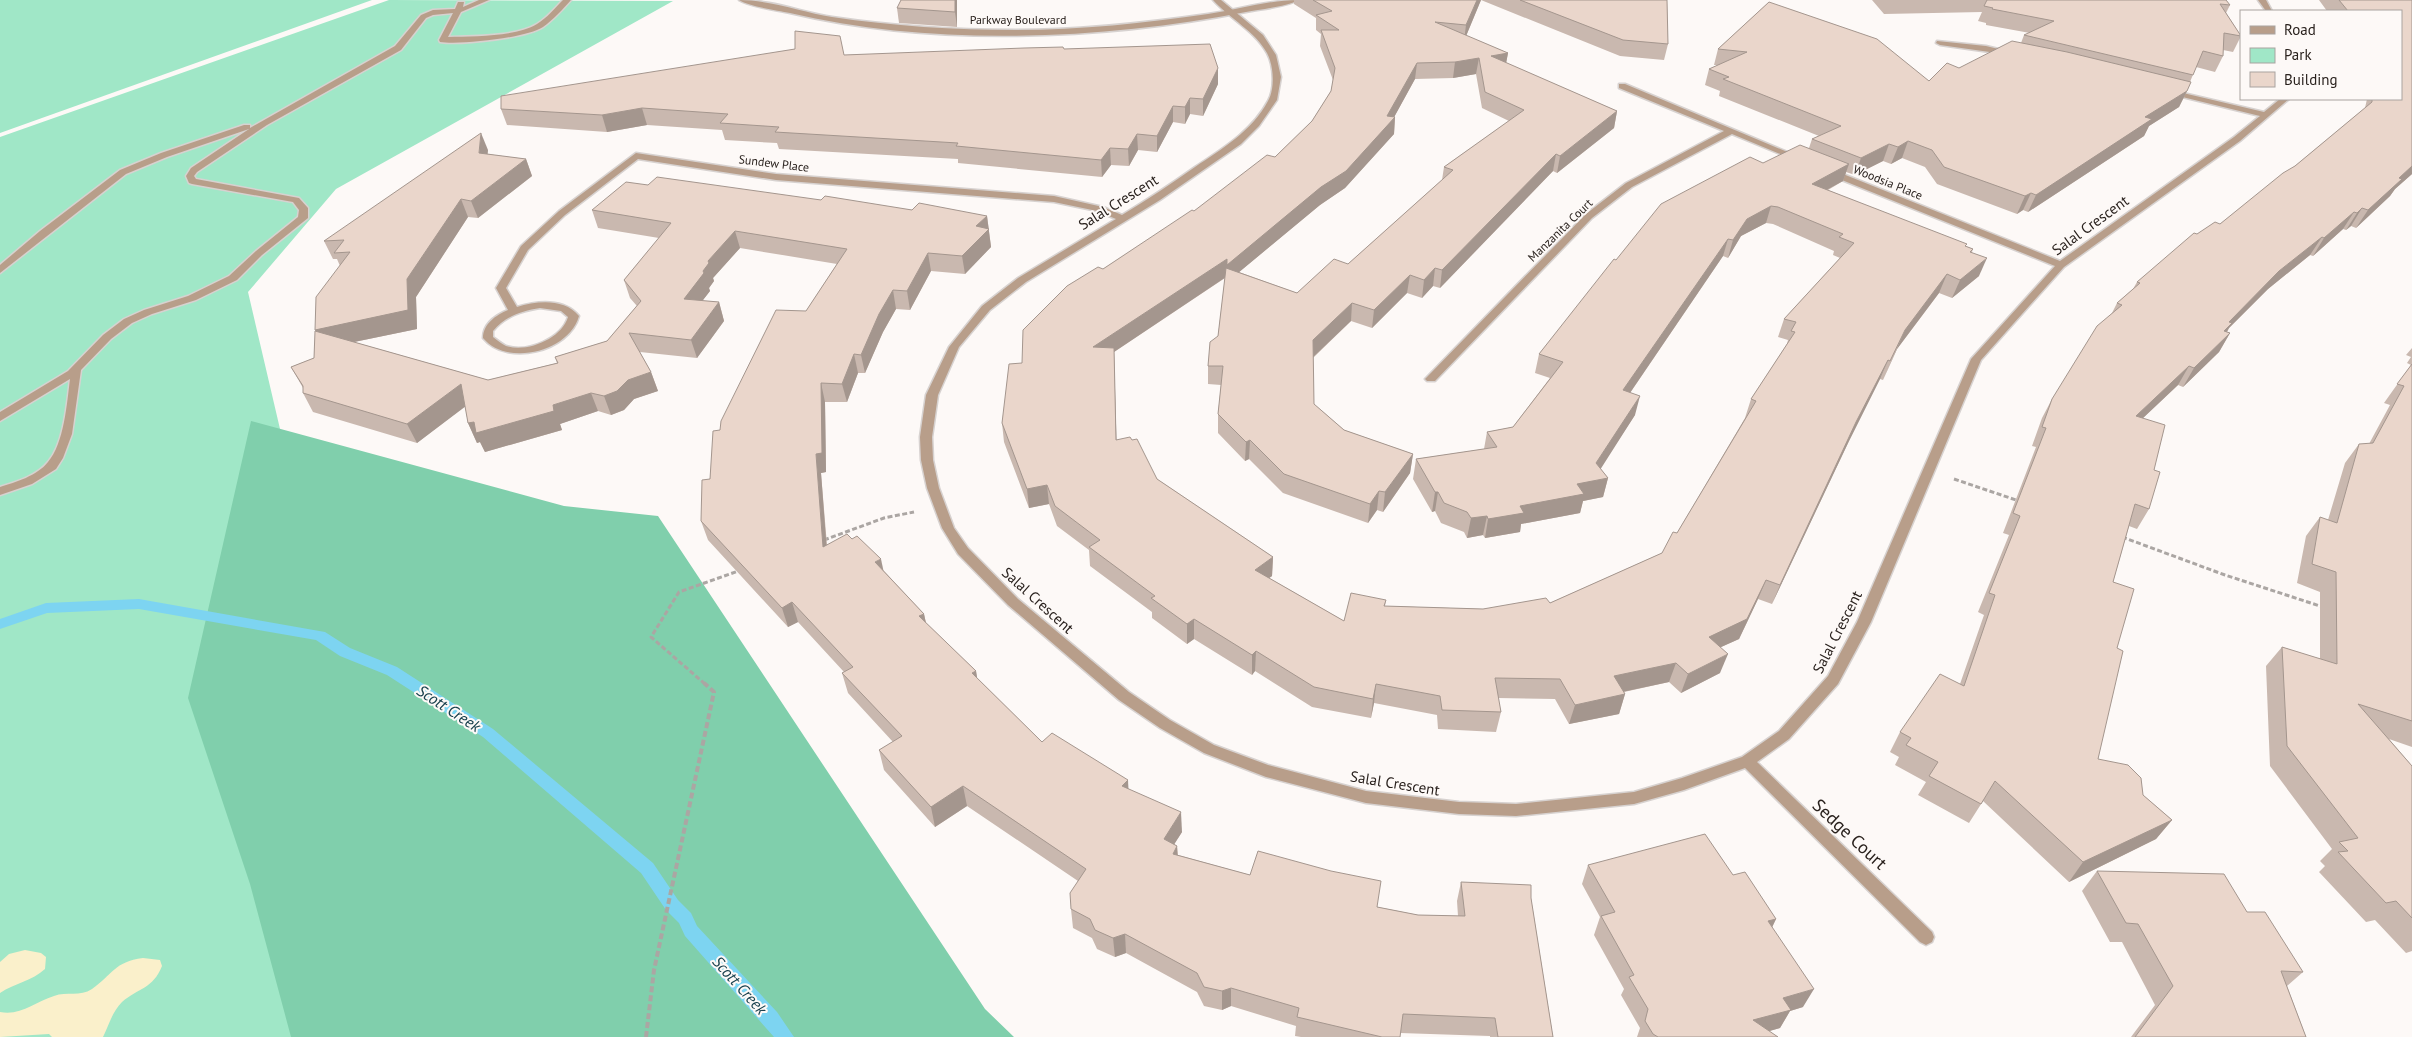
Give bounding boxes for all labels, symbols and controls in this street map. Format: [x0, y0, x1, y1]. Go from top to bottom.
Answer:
legend [2240, 10, 2402, 100]
street label: Parkway Boulevard [970, 12, 1066, 27]
text: Road [2284, 20, 2316, 39]
text: Park [2284, 45, 2312, 64]
text: Building [2284, 70, 2338, 89]
street label: Sundew Place [738, 151, 810, 175]
street label: Woodsia Place [1851, 161, 1925, 203]
street label: Salal Crescent [1075, 170, 1161, 234]
street label: Salal Crescent [2048, 191, 2132, 259]
street label: Manzanita Court [1525, 195, 1595, 265]
street label: Salal Crescent [998, 563, 1078, 637]
street label: Salal Crescent [1808, 587, 1866, 677]
water label: Scott Creek [413, 680, 485, 736]
street label: Salal Crescent [1349, 767, 1441, 799]
street label: Sedge Court [1808, 794, 1892, 874]
water label: Scott Creek [708, 952, 772, 1019]

